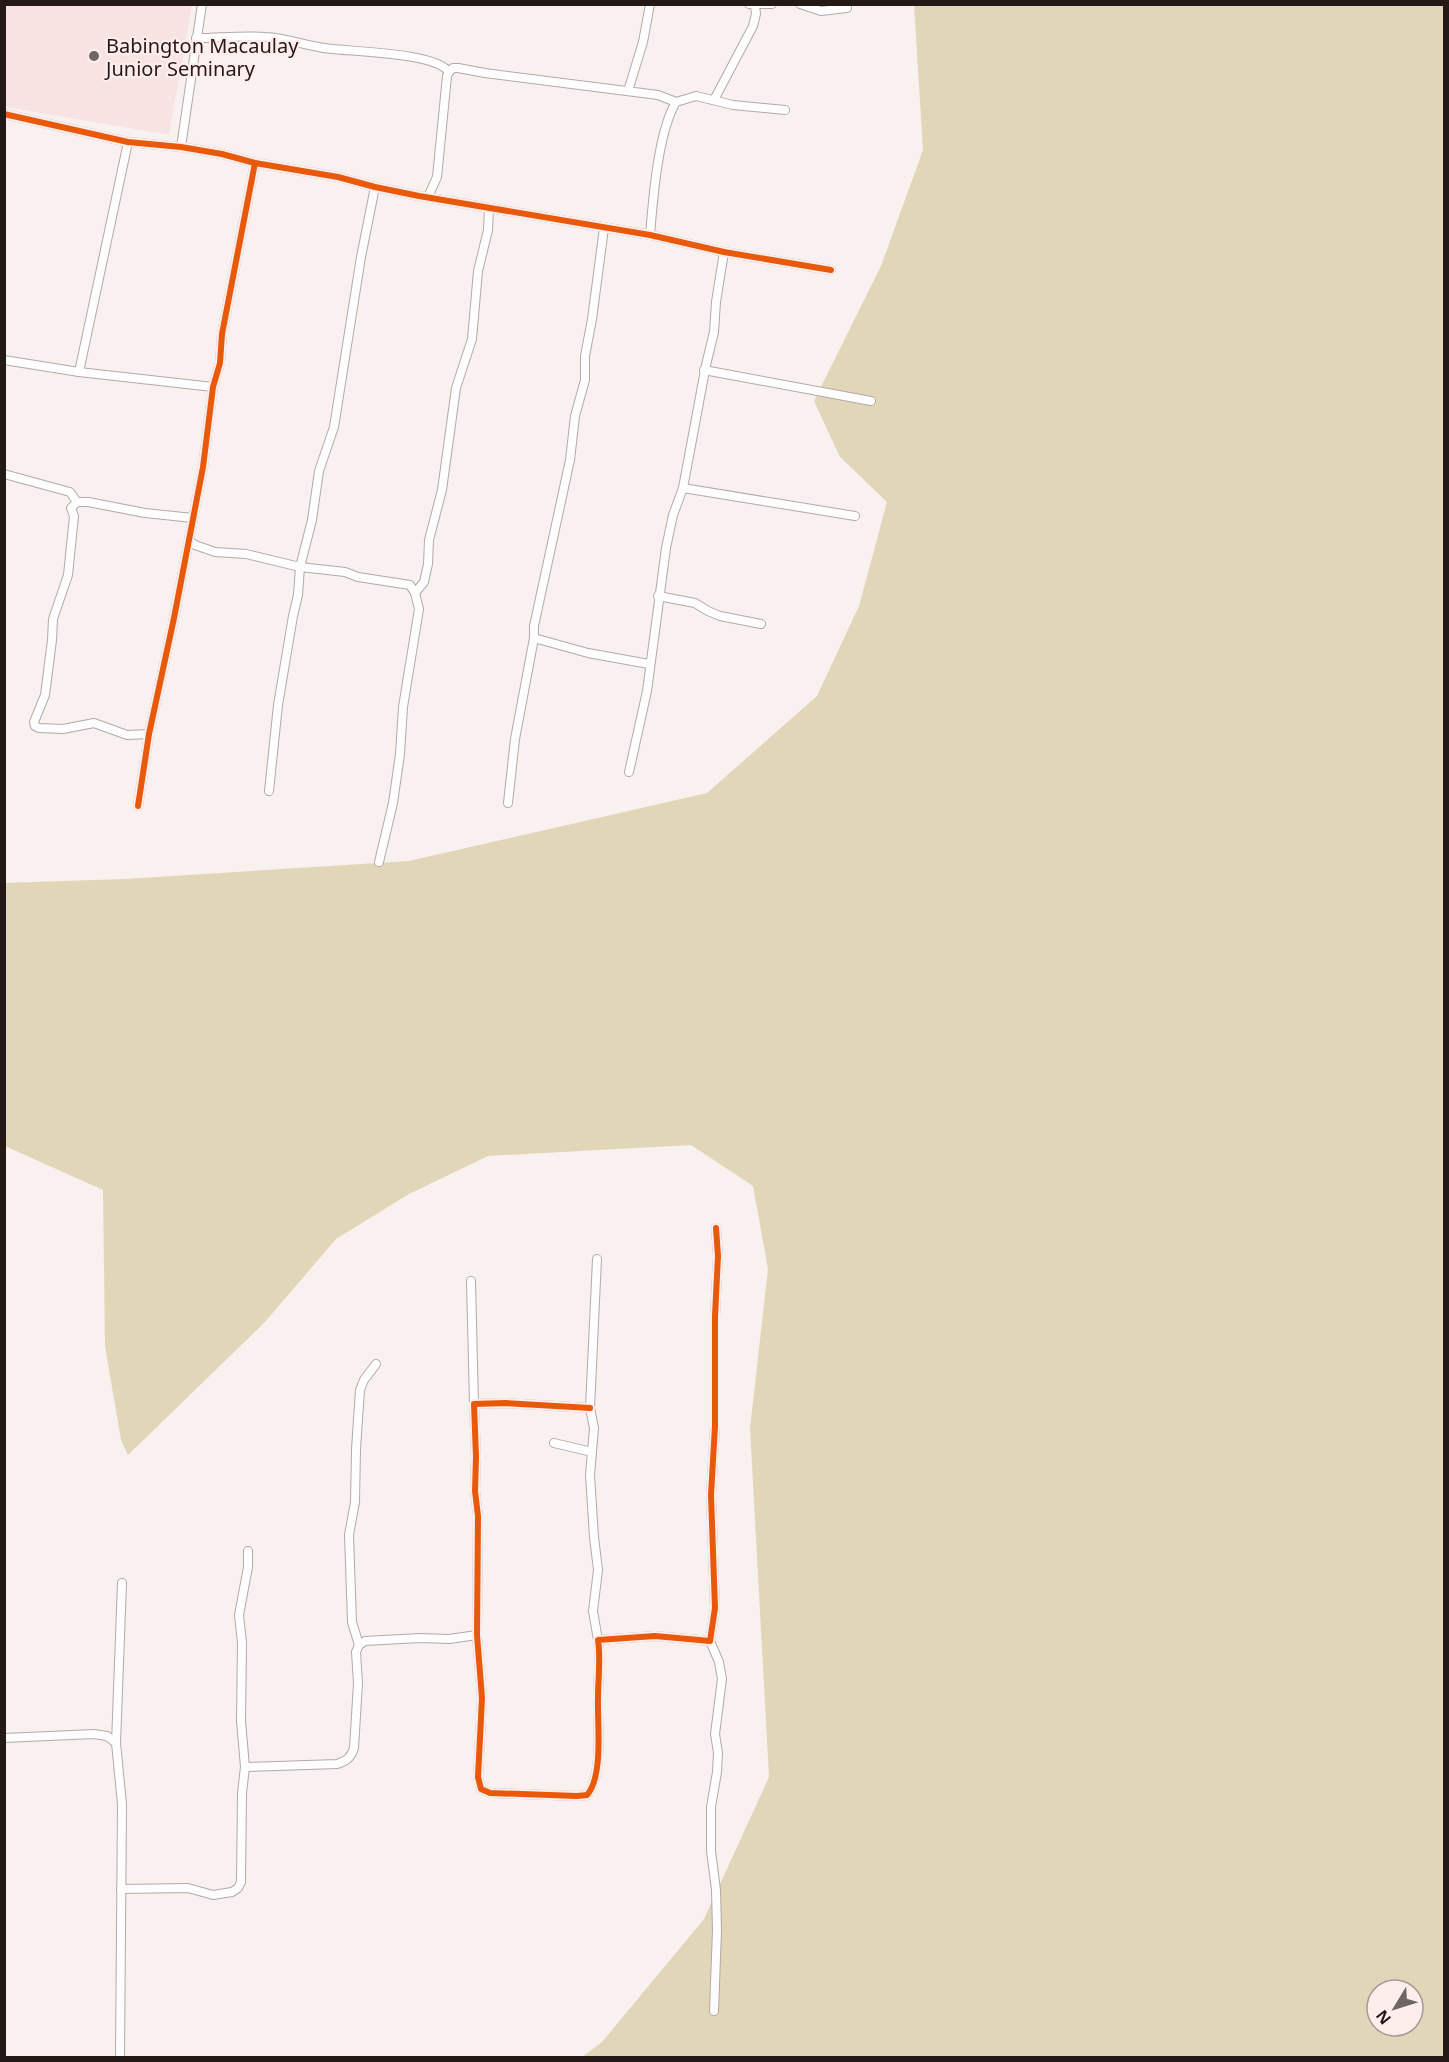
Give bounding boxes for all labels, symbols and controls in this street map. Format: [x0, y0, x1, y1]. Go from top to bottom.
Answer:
place label: Babington Macaulay Junior Seminary [104, 32, 299, 82]
marker: Babington Macaulay Junior Seminary [87, 49, 101, 63]
north arrow [1365, 1978, 1425, 2038]
text: N [1371, 2005, 1396, 2029]

